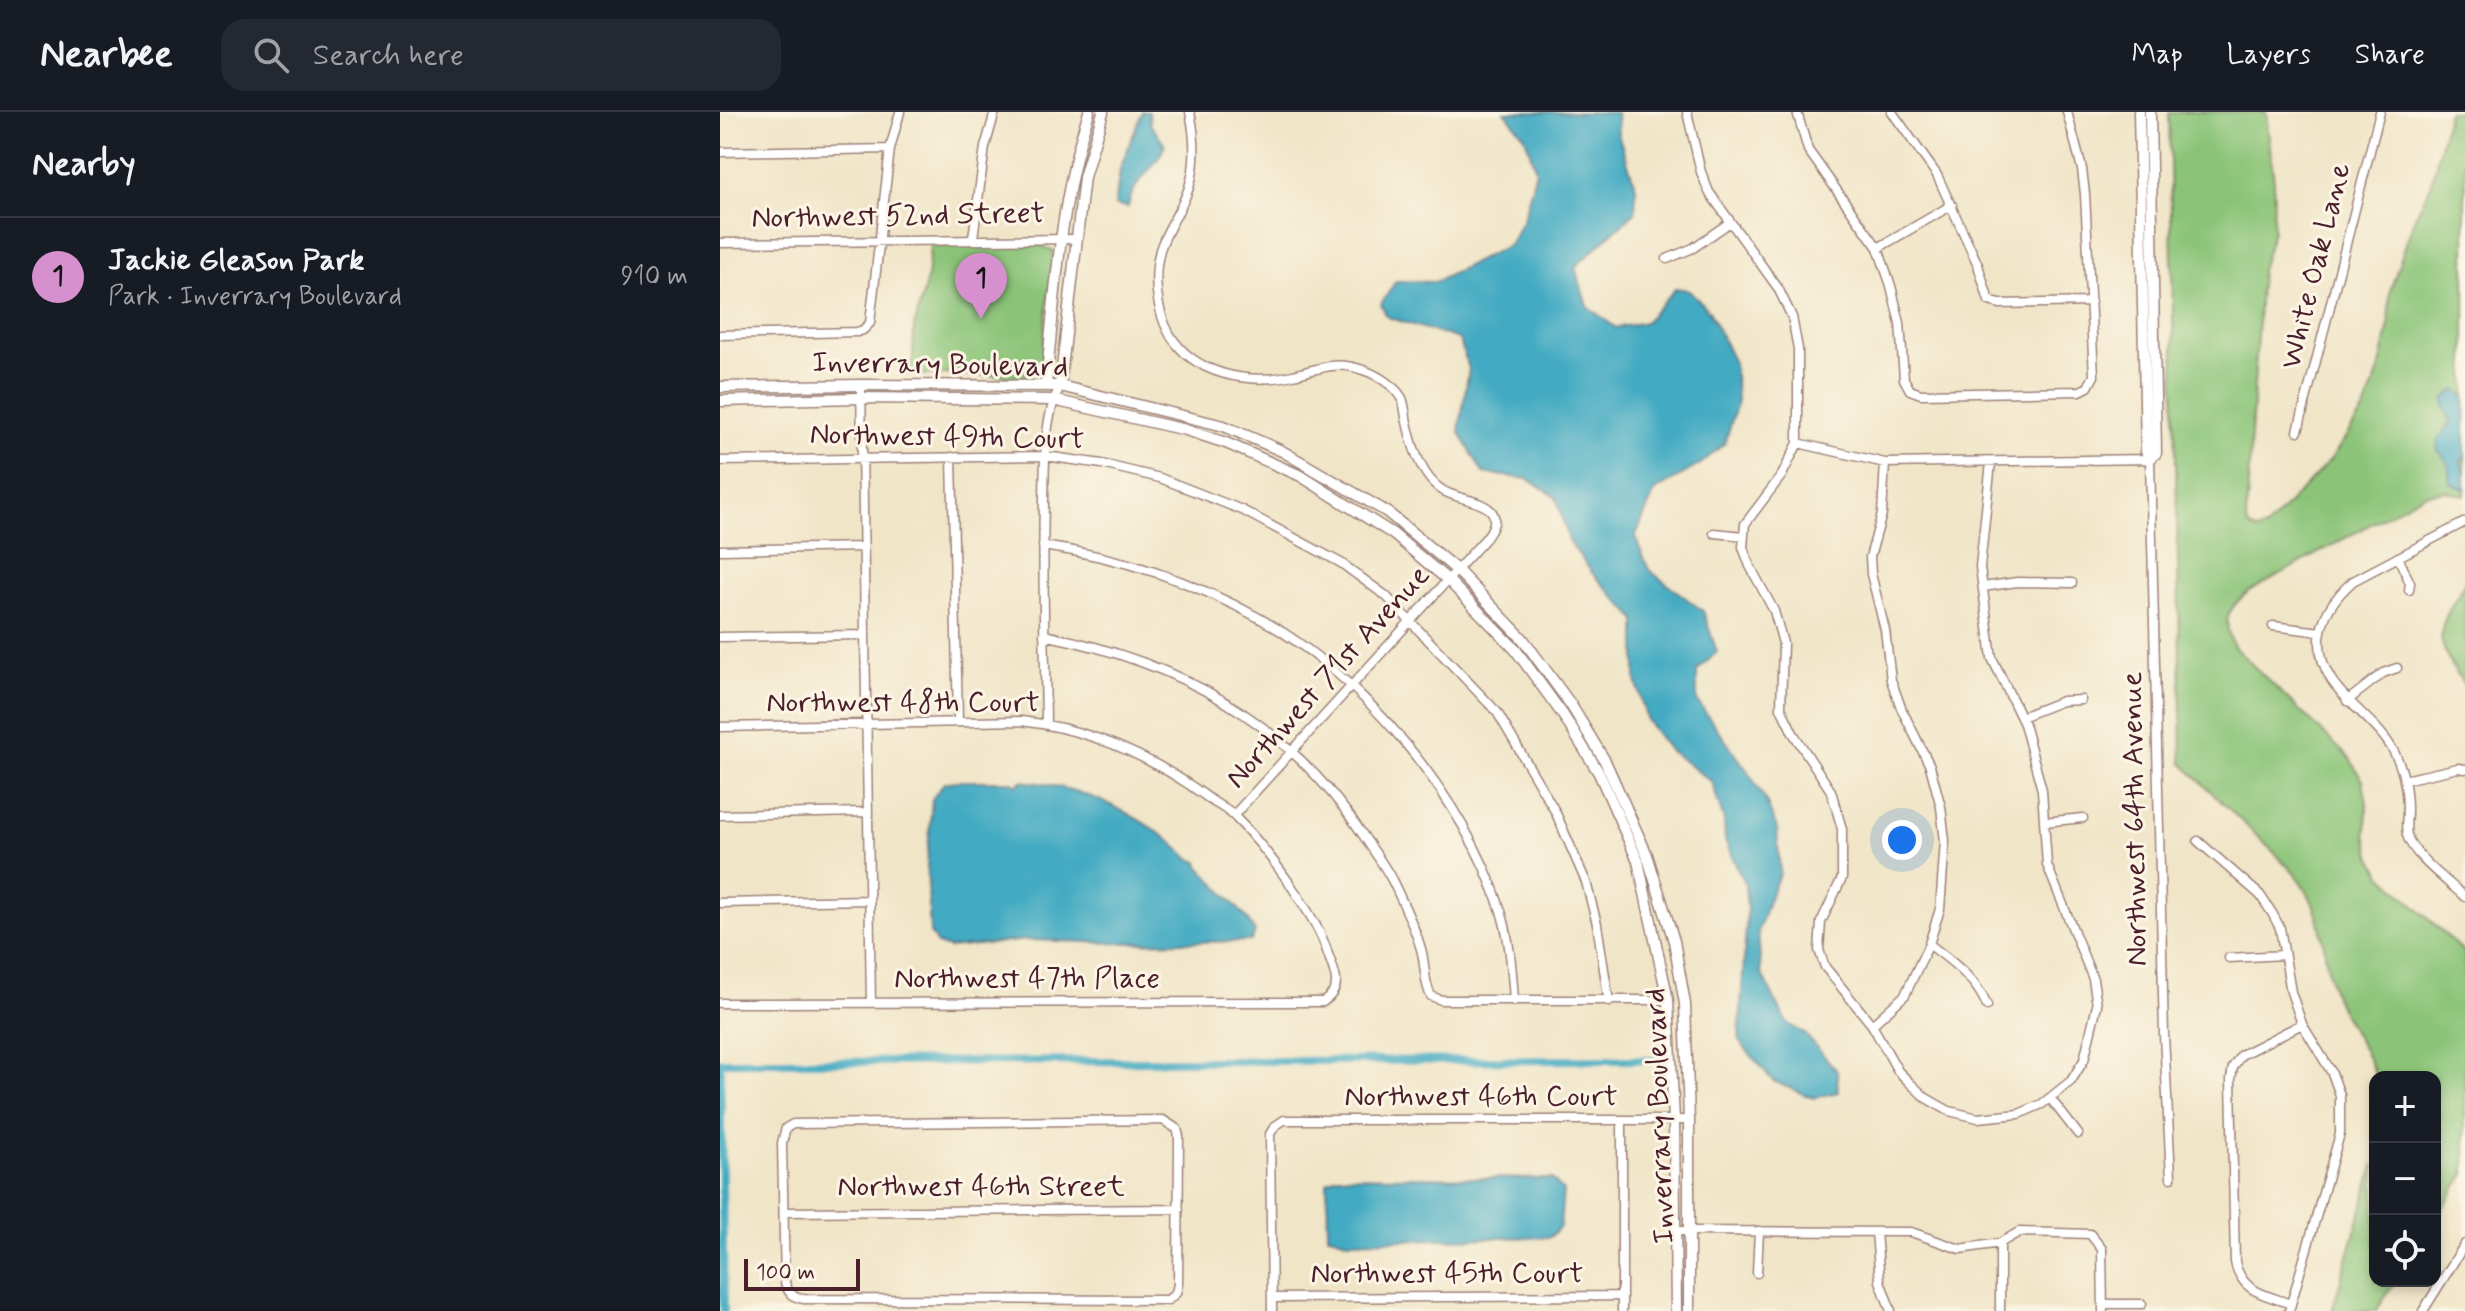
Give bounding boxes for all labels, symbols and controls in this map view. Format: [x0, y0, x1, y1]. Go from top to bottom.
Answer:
search box [221, 19, 781, 91]
text: Nearbee [40, 31, 173, 80]
icon: search [249, 33, 293, 77]
text: Search here [313, 36, 464, 75]
text: Map [2132, 37, 2183, 74]
text: Layers [2227, 37, 2311, 74]
text: Share [2355, 37, 2425, 74]
text: Nearby [32, 142, 136, 187]
street label: White Oak Lane [2272, 159, 2360, 373]
street label: Northwest 52nd Street [751, 194, 1045, 238]
text: Jackie Gleason Park [108, 241, 364, 280]
pin: 1 [955, 253, 1007, 319]
text: 1 [52, 260, 64, 294]
text: 910 m [621, 260, 688, 294]
text: Park · Inverrary Boulevard [108, 280, 402, 314]
street label: Inverrary Boulevard [812, 343, 1068, 387]
street label: Northwest 49th Court [809, 415, 1085, 459]
street label: Northwest 71st Avenue [1217, 557, 1439, 797]
street label: Northwest 64th Avenue [2113, 671, 2157, 967]
street label: Northwest 48th Court [766, 683, 1040, 722]
your location [1882, 820, 1922, 860]
street label: Northwest 47th Place [894, 959, 1160, 998]
street label: Inverrary Boulevard [1636, 987, 1684, 1245]
map controls [2369, 1071, 2441, 1287]
button: + [2369, 1071, 2441, 1143]
street label: Northwest 46th Court [1344, 1077, 1618, 1116]
button: − [2369, 1143, 2441, 1215]
street label: Northwest 46th Street [837, 1167, 1125, 1206]
button: locate [2369, 1215, 2441, 1287]
street label: Northwest 45th Court [1311, 1254, 1583, 1293]
scale bar [744, 1255, 860, 1291]
text: 100 m [756, 1259, 815, 1287]

